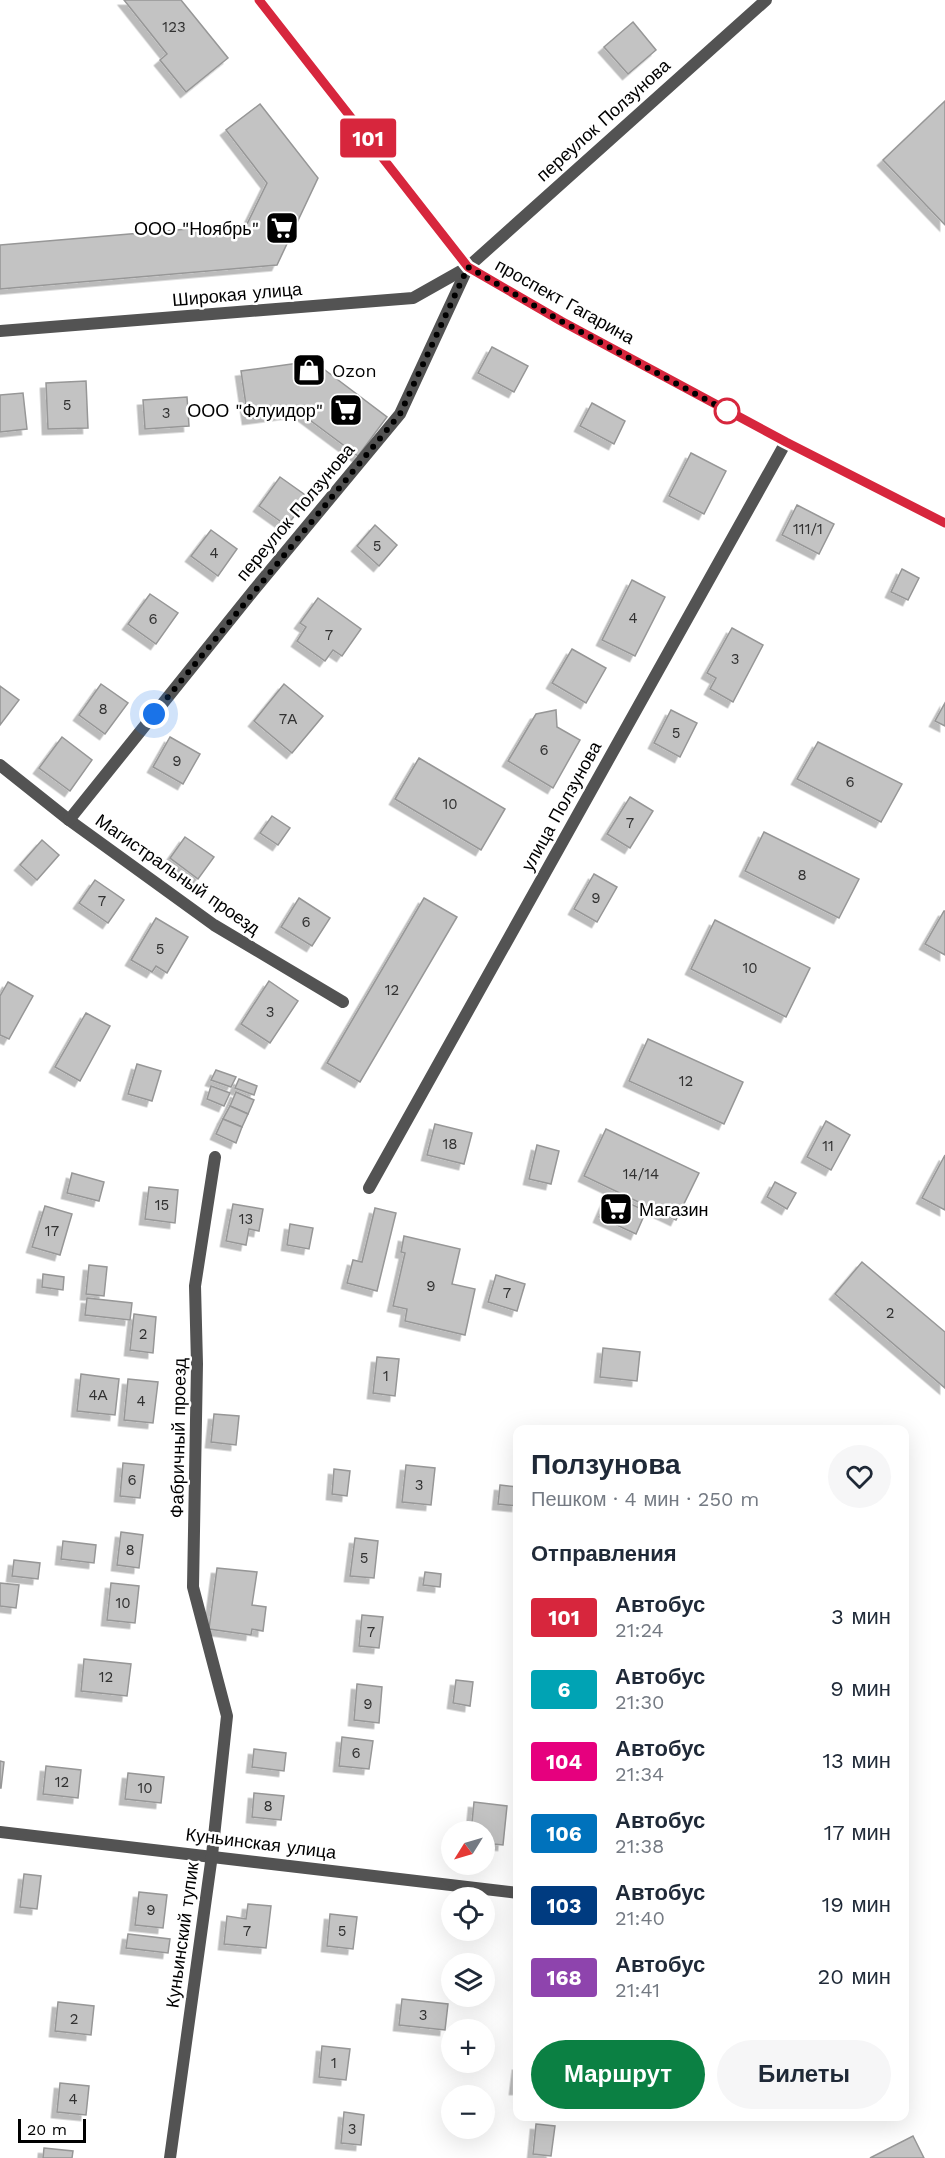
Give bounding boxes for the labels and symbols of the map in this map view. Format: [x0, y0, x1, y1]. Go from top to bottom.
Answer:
house number: 123 [162, 18, 186, 36]
street label: переулок Ползунова [532, 54, 675, 185]
line badge: 101 [334, 118, 403, 158]
supermarket icon: ООО "Ноябрь" [264, 210, 300, 246]
place label: ООО "Ноябрь" [134, 218, 259, 239]
street label: проспект Гагарина [492, 254, 639, 348]
street label: Широкая улица [171, 278, 304, 310]
shop icon: Ozon [291, 352, 327, 388]
place label: Ozon [332, 360, 377, 381]
supermarket icon: ООО "Флуидор" [328, 392, 364, 428]
house number: 5 [63, 396, 71, 414]
unlabelled marker [714, 398, 740, 424]
place label: ООО "Флуидор" [187, 400, 323, 421]
house number: 3 [162, 404, 170, 422]
street label: переулок Ползунова [232, 438, 359, 585]
house number: 111/1 [793, 520, 823, 538]
house number: 5 [373, 537, 381, 555]
house number: 4 [209, 544, 219, 562]
house number: 4 [628, 609, 638, 627]
house number: 6 [148, 610, 158, 628]
house number: 7 [325, 626, 333, 644]
house number: 3 [731, 650, 739, 668]
your location [139, 699, 169, 729]
house number: 8 [98, 700, 108, 718]
house number: 7А [279, 710, 297, 728]
house number: 5 [672, 724, 680, 742]
street label: улица Ползунова [517, 737, 606, 875]
house number: 6 [539, 741, 549, 759]
house number: 9 [172, 752, 182, 770]
house number: 6 [845, 773, 855, 791]
house number: 10 [442, 795, 458, 813]
street label: Магистральный проезд [92, 809, 265, 939]
house number: 7 [626, 814, 634, 832]
house number: 8 [797, 866, 807, 884]
house number: 9 [591, 889, 601, 907]
house number: 7 [98, 892, 106, 910]
house number: 6 [301, 913, 311, 931]
house number: 5 [156, 940, 164, 958]
house number: 10 [742, 959, 758, 977]
house number: 12 [385, 981, 399, 999]
house number: 3 [266, 1003, 274, 1021]
house number: 12 [679, 1072, 693, 1090]
house number: 18 [442, 1135, 458, 1153]
house number: 11 [822, 1137, 834, 1155]
house number: 14/14 [623, 1165, 659, 1183]
supermarket icon: Магазин [598, 1191, 634, 1227]
house number: 15 [155, 1196, 169, 1214]
place label: Магазин [639, 1199, 708, 1220]
house number: 13 [239, 1210, 253, 1228]
house number: 17 [45, 1222, 59, 1240]
house number: 9 [426, 1277, 436, 1295]
house number: 7 [503, 1284, 511, 1302]
house number: 2 [886, 1304, 894, 1322]
house number: 2 [139, 1325, 147, 1343]
street label: Фабричный проезд [166, 1357, 190, 1518]
house number: 1 [383, 1367, 389, 1385]
house number: 4А [88, 1386, 108, 1404]
house number: 4 [136, 1392, 146, 1410]
house number: 6 [127, 1471, 137, 1489]
house number: 3 [415, 1476, 423, 1494]
house number: 8 [125, 1541, 135, 1559]
house number: 5 [360, 1549, 368, 1567]
house number: 10 [115, 1594, 131, 1612]
house number: 7 [367, 1623, 375, 1641]
house number: 12 [99, 1668, 113, 1686]
house number: 9 [363, 1695, 373, 1713]
house number: 6 [351, 1744, 361, 1762]
house number: 12 [55, 1773, 69, 1791]
house number: 10 [137, 1779, 153, 1797]
house number: 8 [263, 1797, 273, 1815]
north arrow [441, 1821, 495, 1875]
street label: Куньинская улица [185, 1823, 338, 1863]
street label: Куньинский тупик [161, 1861, 203, 2009]
house number: 9 [146, 1901, 156, 1919]
house number: 7 [243, 1922, 251, 1940]
house number: 5 [338, 1922, 346, 1940]
house number: 3 [419, 2006, 427, 2024]
house number: 2 [70, 2010, 78, 2028]
house number: 1 [331, 2054, 337, 2072]
house number: 4 [68, 2090, 78, 2108]
scale bar [18, 2116, 86, 2144]
house number: 3 [348, 2120, 356, 2138]

